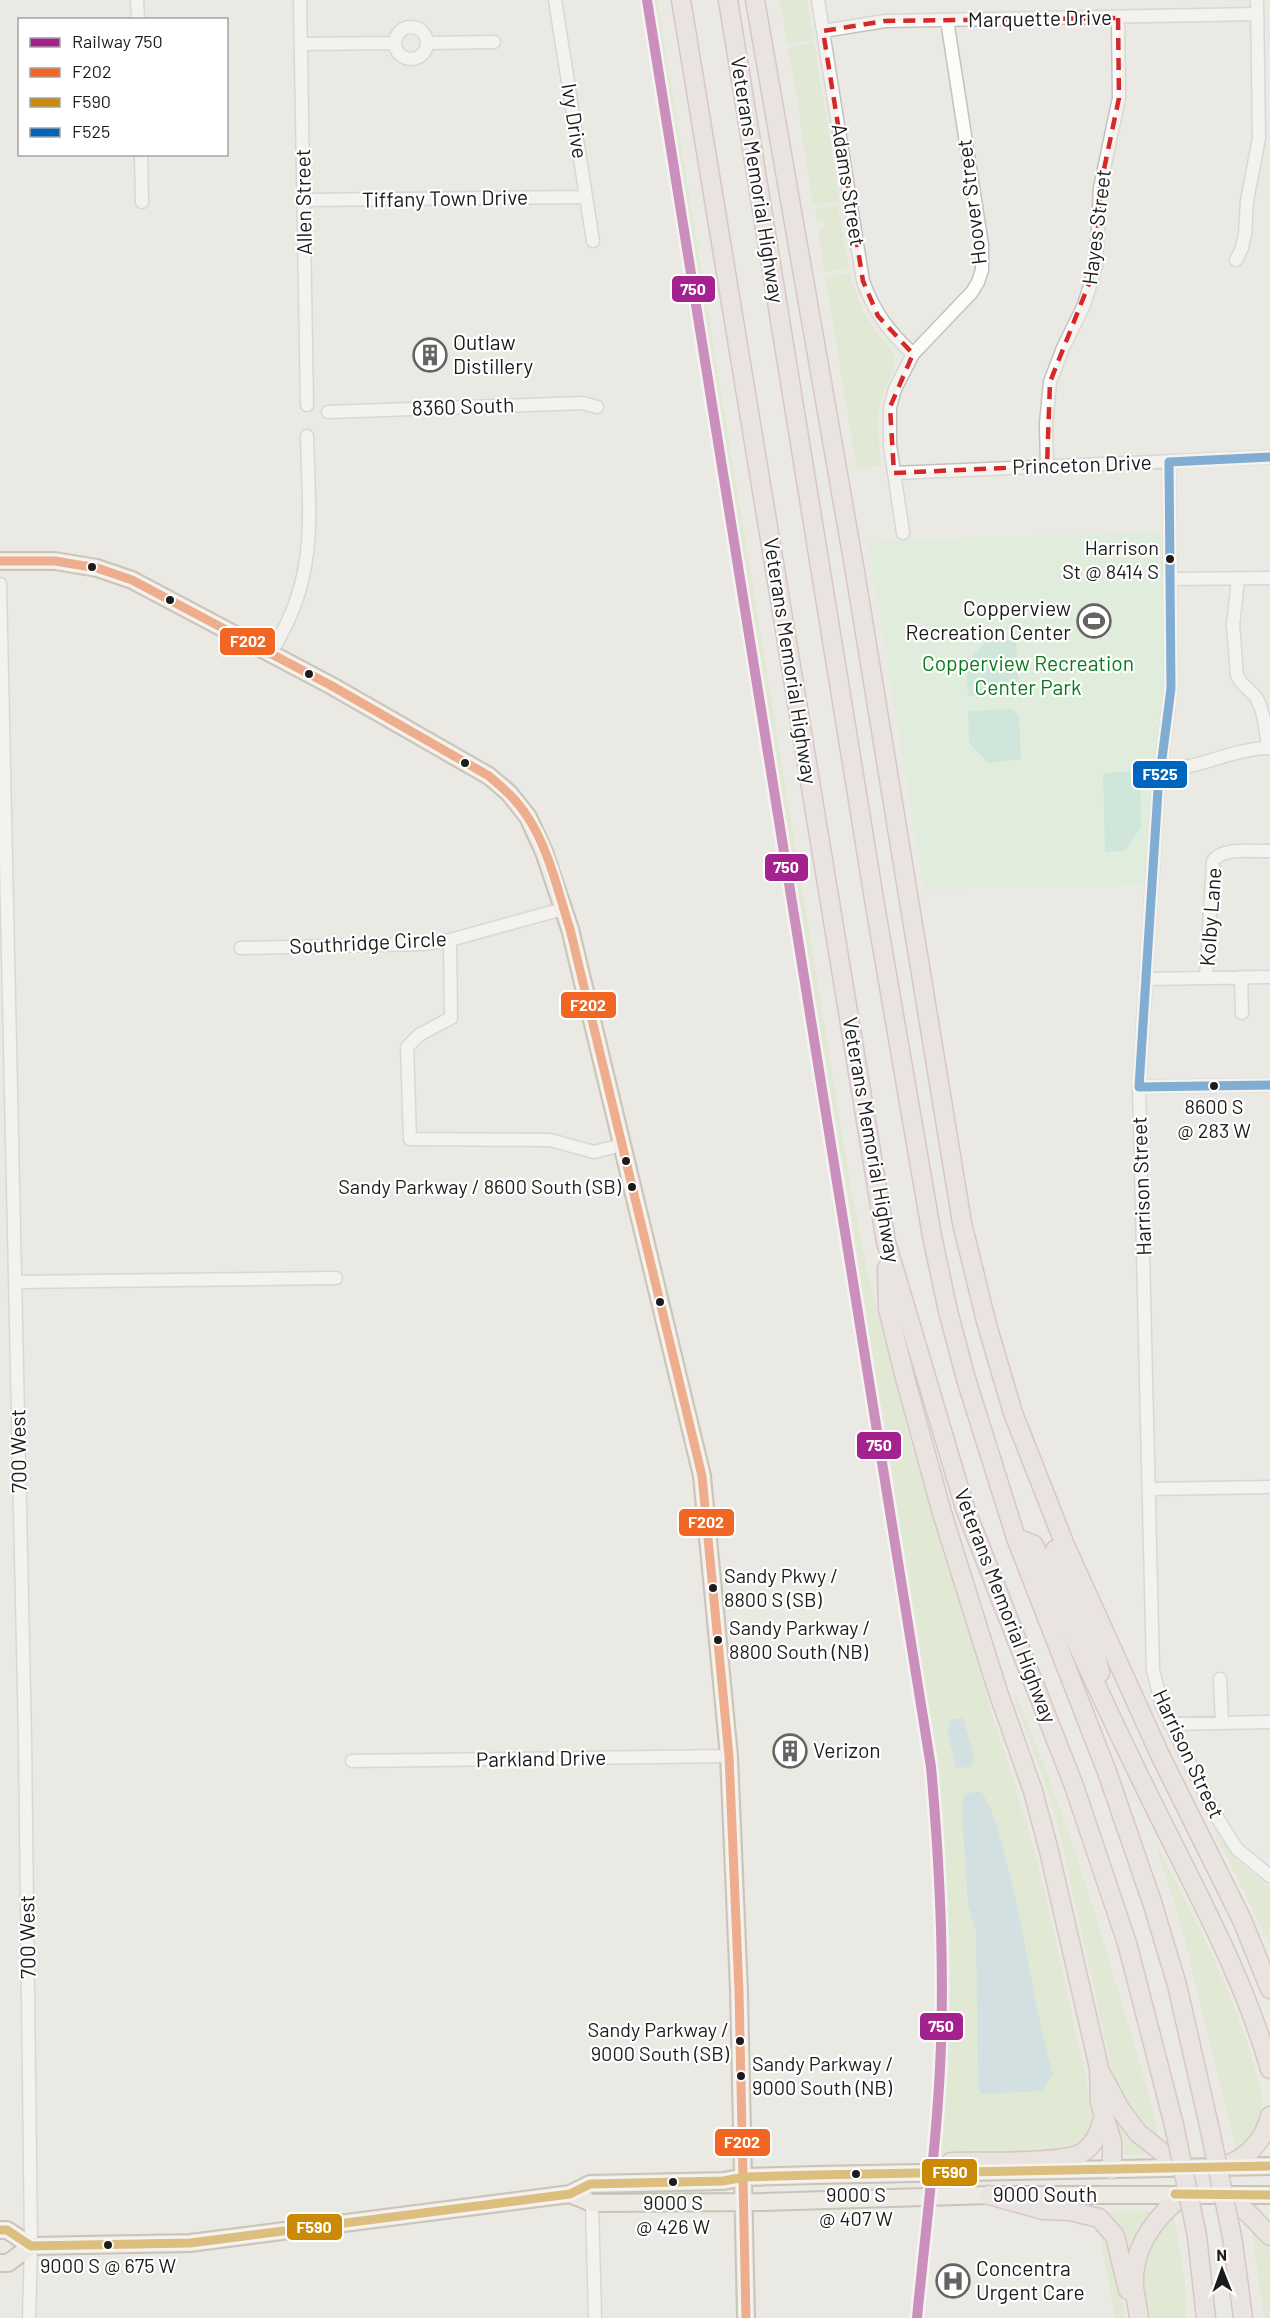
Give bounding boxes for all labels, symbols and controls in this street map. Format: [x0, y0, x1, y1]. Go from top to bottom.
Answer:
street label: Marquette Drive [968, 4, 1112, 31]
legend [18, 18, 228, 156]
text: Railway 750 [72, 30, 163, 52]
street label: Veterans Memorial Highway [727, 55, 790, 305]
text: F202 [72, 60, 112, 82]
street label: Ivy Drive [557, 81, 594, 160]
text: F590 [72, 90, 111, 112]
text: F525 [72, 120, 110, 142]
street label: Adams Street [827, 122, 872, 248]
street label: Hoover Street [950, 138, 991, 266]
street label: Allen Street [289, 149, 316, 255]
street label: Hayes Street [1076, 168, 1115, 286]
street label: Tiffany Town Drive [362, 184, 528, 211]
line badge: 750 [671, 275, 716, 303]
text: 750 [680, 279, 706, 298]
place label: Outlaw Distillery [453, 329, 533, 378]
building icon: Outlaw Distillery [412, 337, 448, 373]
street label: 8360 South [411, 391, 515, 420]
street label: Princeton Drive [1012, 449, 1152, 478]
place label: Harrison St @ 8414 S [1062, 535, 1159, 583]
street label: Veterans Memorial Highway [760, 536, 823, 786]
marker: Harrison St @ 8414 S [1164, 553, 1176, 565]
unlabelled marker [86, 561, 98, 573]
unlabelled marker [164, 594, 176, 606]
place label: Copperview Recreation Center [905, 595, 1071, 644]
sports icon: Copperview Recreation Center [1076, 603, 1112, 639]
line badge: F202 [219, 627, 276, 656]
text: F202 [230, 631, 266, 650]
park label: Copperview Recreation Center Park [922, 650, 1134, 699]
unlabelled marker [303, 668, 315, 680]
unlabelled marker [459, 757, 471, 769]
line badge: F525 [1132, 760, 1188, 789]
text: F525 [1142, 764, 1178, 783]
line badge: 750 [764, 853, 809, 882]
text: 750 [773, 857, 799, 876]
street label: Kolby Lane [1194, 867, 1225, 967]
street label: Southridge Circle [289, 925, 447, 958]
line badge: F202 [560, 991, 617, 1019]
text: F202 [570, 995, 606, 1014]
street label: Veterans Memorial Highway [839, 1015, 906, 1265]
marker: 8600 S @ 283 W [1208, 1080, 1220, 1092]
place label: 8600 S @ 283 W [1177, 1094, 1251, 1142]
street label: Harrison Street [1126, 1116, 1155, 1256]
unlabelled marker [620, 1155, 632, 1167]
place label: Sandy Parkway / 8600 South (SB) [338, 1174, 622, 1198]
marker: Sandy Parkway / 8600 South (SB) [626, 1181, 638, 1193]
unlabelled marker [654, 1296, 666, 1308]
street label: 700 West [4, 1409, 31, 1493]
line badge: 750 [856, 1431, 902, 1460]
text: 750 [866, 1435, 892, 1454]
street label: Veterans Memorial Highway [950, 1485, 1063, 1727]
line badge: F202 [678, 1508, 735, 1537]
text: F202 [688, 1512, 724, 1531]
place label: Sandy Pkwy / 8800 S (SB) [724, 1563, 838, 1611]
marker: Sandy Pkwy / 8800 S (SB) [707, 1582, 719, 1594]
place label: Sandy Parkway / 8800 South (NB) [729, 1615, 870, 1663]
marker: Sandy Parkway / 8800 South (NB) [712, 1634, 724, 1646]
street label: Harrison Street [1149, 1685, 1230, 1822]
building icon: Verizon [772, 1733, 808, 1769]
place label: Verizon [813, 1737, 881, 1762]
street label: Parkland Drive [476, 1744, 606, 1771]
street label: 700 West [13, 1895, 40, 1979]
line badge: 750 [919, 2012, 964, 2041]
text: 750 [928, 2016, 954, 2035]
place label: Sandy Parkway / 9000 South (SB) [588, 2017, 730, 2065]
marker: Sandy Parkway / 9000 South (SB) [734, 2035, 746, 2047]
place label: Sandy Parkway / 9000 South (NB) [752, 2051, 893, 2099]
marker: Sandy Parkway / 9000 South (NB) [735, 2070, 747, 2082]
line badge: F202 [714, 2128, 771, 2157]
text: F202 [724, 2132, 760, 2151]
line badge: F590 [921, 2158, 978, 2187]
text: F590 [932, 2162, 968, 2181]
marker: 9000 S @ 407 W [850, 2168, 862, 2180]
marker: 9000 S @ 426 W [667, 2176, 679, 2188]
street label: 9000 South [993, 2181, 1097, 2206]
place label: 9000 S @ 407 W [819, 2182, 893, 2230]
place label: 9000 S @ 426 W [636, 2190, 711, 2238]
line badge: F590 [286, 2213, 343, 2241]
text: F590 [296, 2217, 332, 2236]
marker: 9000 S @ 675 W [102, 2239, 114, 2251]
north arrow [1192, 2240, 1252, 2300]
text: N [1216, 2245, 1227, 2264]
place label: 9000 S @ 675 W [40, 2253, 177, 2277]
place label: Concentra Urgent Care [976, 2255, 1085, 2304]
hospital icon: Concentra Urgent Care [935, 2263, 971, 2299]

